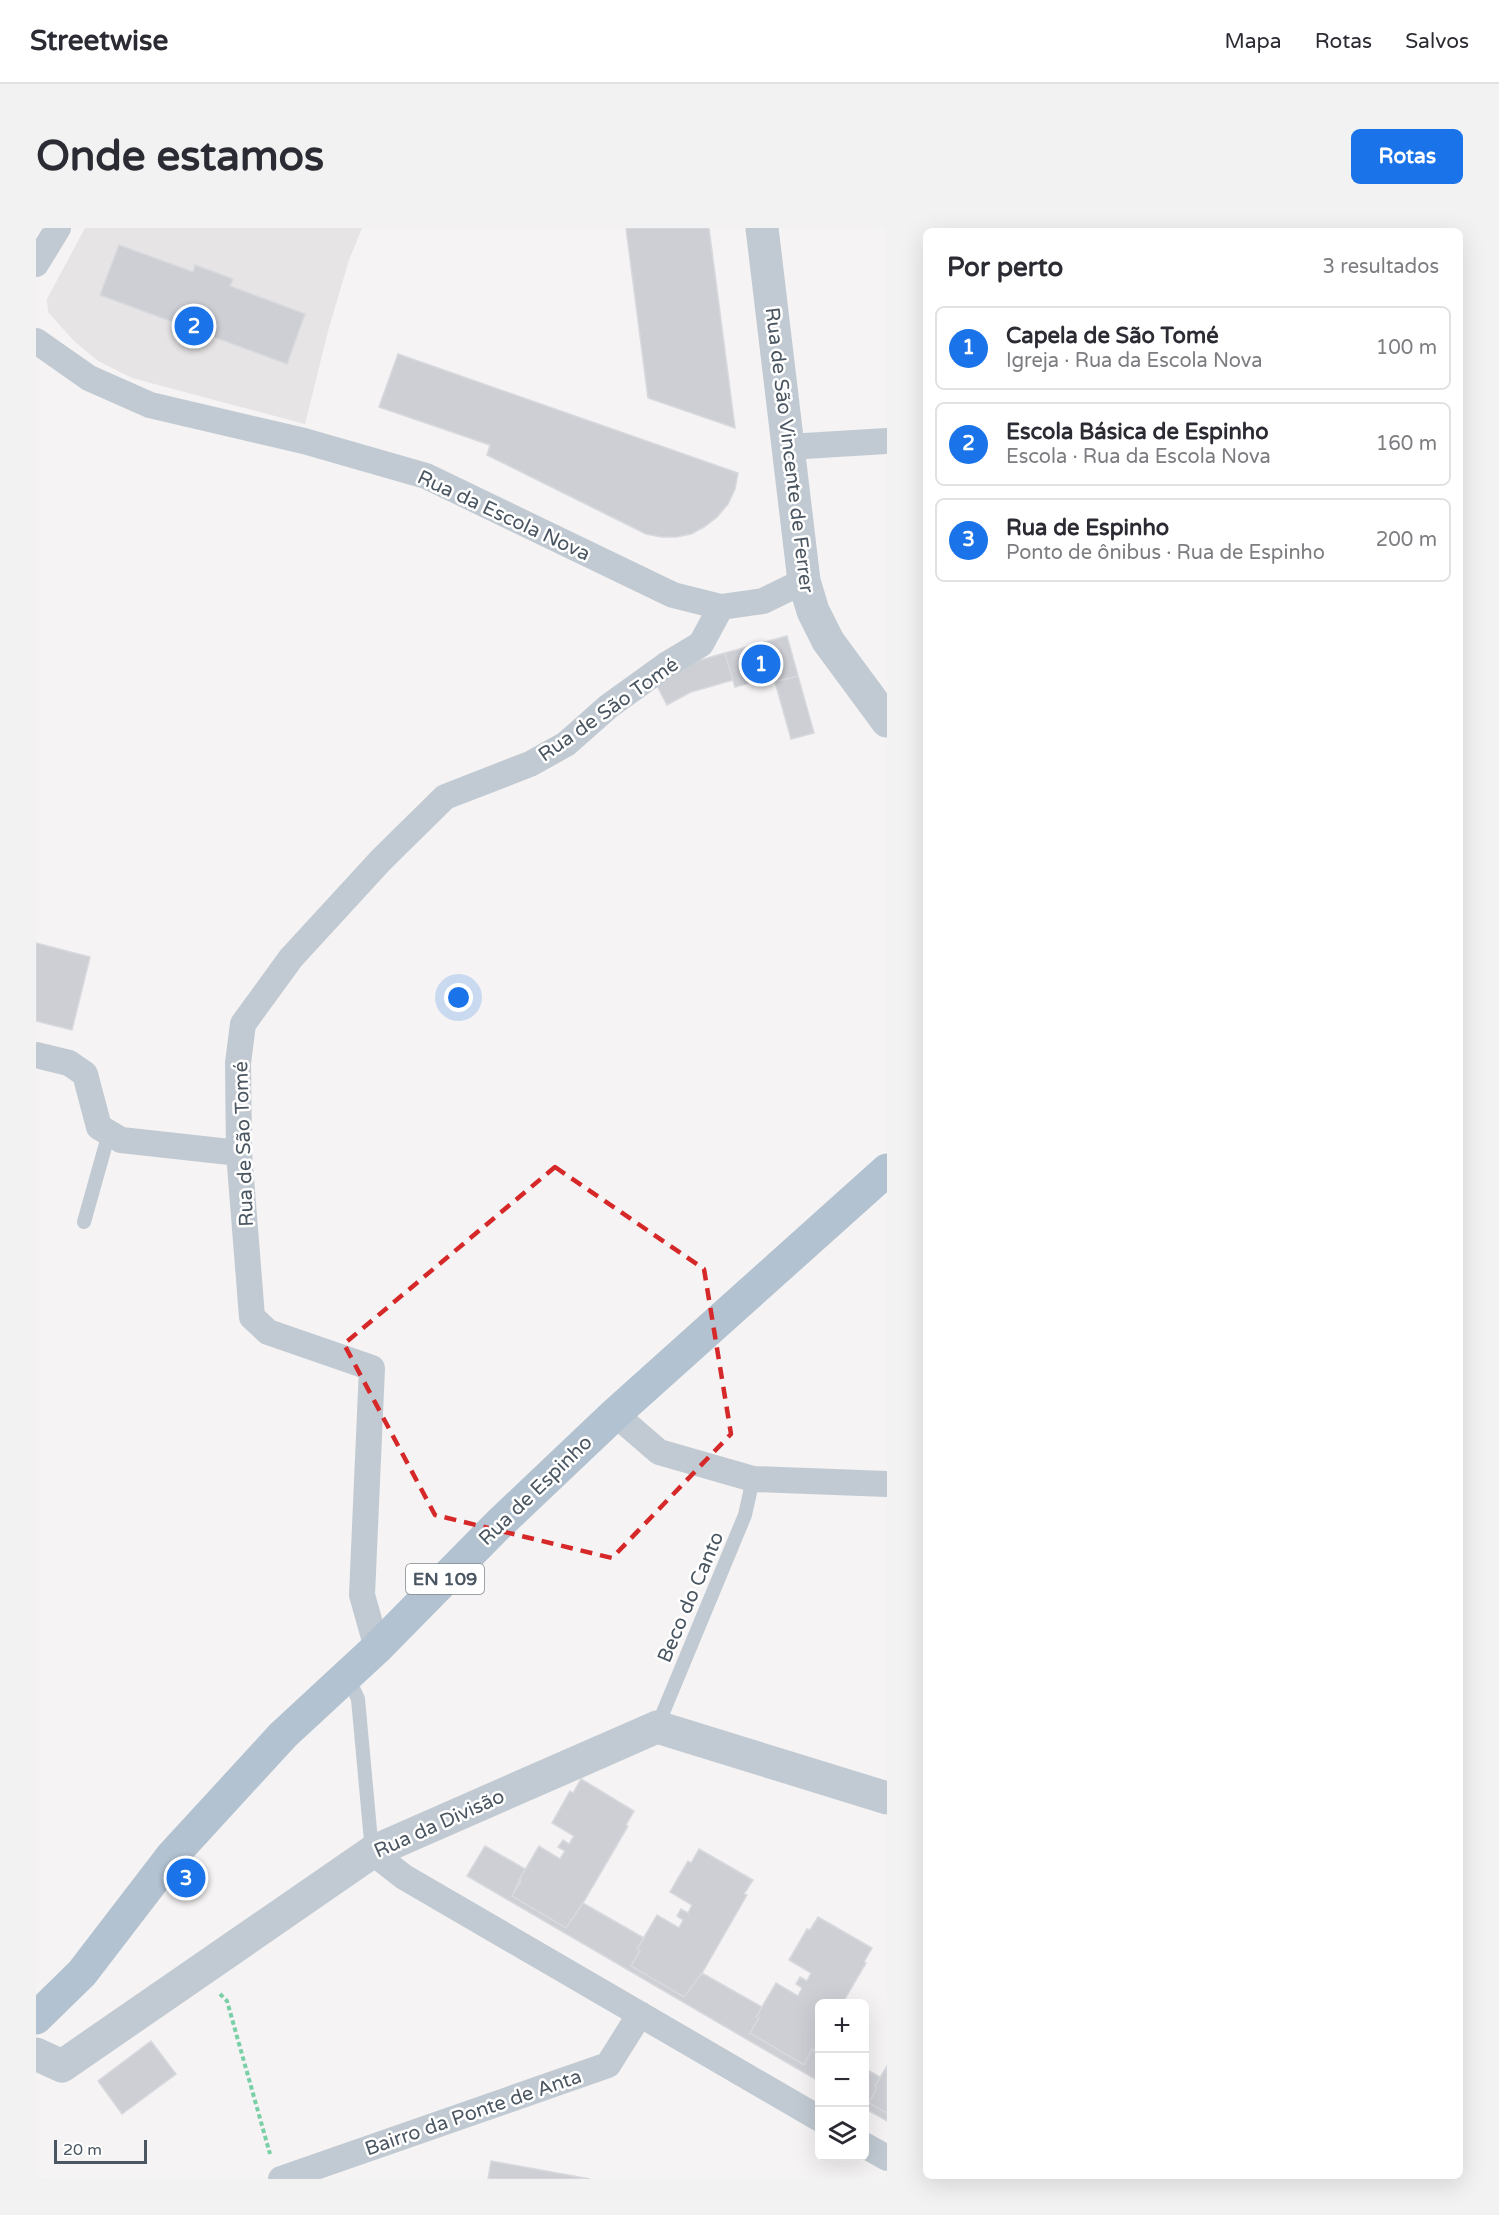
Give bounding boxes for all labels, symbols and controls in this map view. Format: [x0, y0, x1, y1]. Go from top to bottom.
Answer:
text: Streetwise [30, 24, 168, 58]
text: Mapa [1224, 29, 1282, 54]
text: Rotas [1315, 29, 1372, 54]
text: Salvos [1405, 29, 1469, 54]
button: Rotas [1351, 129, 1463, 184]
text: Onde estamos [36, 131, 324, 182]
text: Por perto [947, 252, 1063, 283]
text: 3 resultados [1323, 255, 1439, 279]
pin: 2 [174, 304, 214, 348]
street label: Rua de São Vincente de Ferrer [760, 306, 818, 595]
text: Capela de São Tomé [1006, 323, 1219, 349]
text: 1 [962, 336, 975, 360]
text: 100 m [1376, 336, 1437, 360]
text: Igreja · Rua da Escola Nova [1006, 349, 1262, 373]
text: Escola Básica de Espinho [1006, 419, 1269, 445]
text: 2 [962, 432, 975, 456]
text: 160 m [1376, 432, 1437, 456]
text: Escola · Rua da Escola Nova [1006, 445, 1271, 469]
street label: Rua da Escola Nova [413, 465, 594, 566]
text: Rua de Espinho [1006, 515, 1169, 541]
text: 3 [962, 528, 975, 552]
text: 200 m [1376, 528, 1437, 552]
text: Ponto de ônibus · Rua de Espinho [1006, 541, 1325, 565]
pin: 1 [742, 642, 780, 686]
street label: Rua de São Tomé [534, 652, 683, 767]
your location [444, 983, 473, 1012]
street label: Rua de São Tomé [229, 1061, 259, 1227]
street label: Rua de Espinho [474, 1431, 597, 1551]
street label: Beco do Canto [653, 1528, 729, 1666]
road number: EN 109 [406, 1564, 484, 1594]
street label: Rua da Divisão [370, 1784, 508, 1863]
pin: 3 [166, 1856, 206, 1900]
map controls [815, 1999, 869, 2161]
button: + [815, 1999, 869, 2053]
button: − [815, 2053, 869, 2107]
street label: Bairro da Ponte de Anta [362, 2065, 585, 2161]
button: layers [815, 2107, 869, 2161]
scale bar [54, 2137, 147, 2164]
text: 20 m [63, 2140, 102, 2160]

